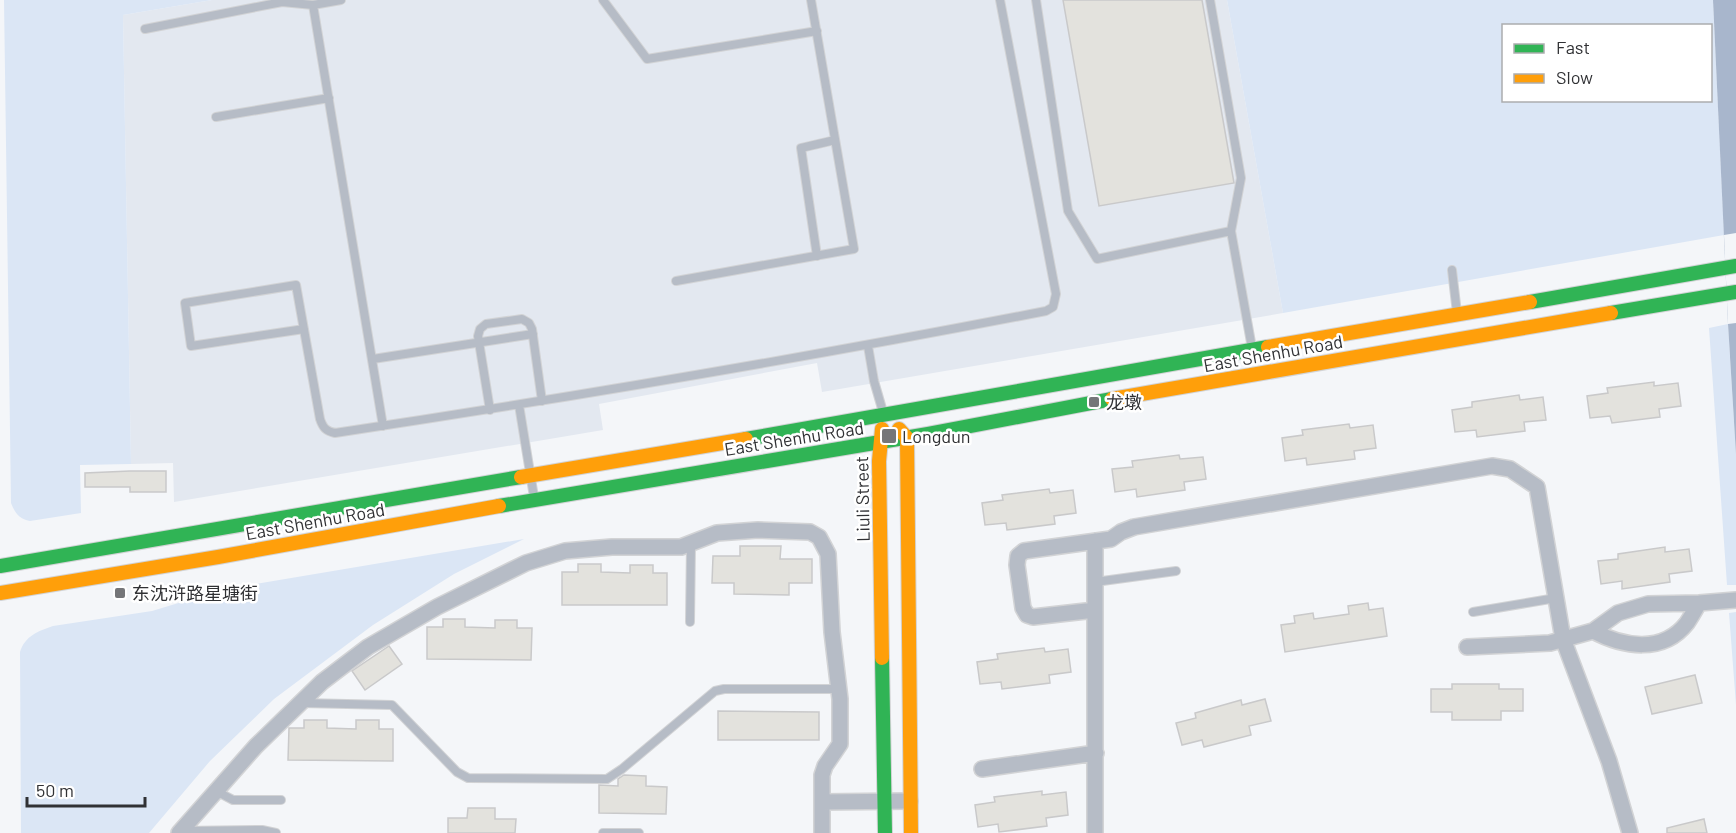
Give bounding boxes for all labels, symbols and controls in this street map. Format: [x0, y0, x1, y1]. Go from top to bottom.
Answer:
legend [1502, 24, 1712, 102]
text: Fast [1556, 36, 1590, 58]
text: Slow [1556, 66, 1593, 88]
street label: East Shenhu Road [1202, 330, 1344, 376]
place label: 龙墩 [1106, 391, 1142, 413]
marker: 龙墩 [1087, 395, 1101, 409]
street label: East Shenhu Road [723, 416, 865, 460]
place label: Longdun [902, 425, 971, 447]
marker: Longdun [880, 427, 898, 445]
street label: Liuli Street [850, 456, 874, 542]
street label: East Shenhu Road [244, 498, 386, 544]
place label: 东沈浒路星塘街 [132, 582, 258, 604]
marker: 东沈浒路星塘街 [113, 586, 127, 600]
scale bar [27, 770, 146, 808]
text: 50 m [36, 779, 74, 801]

